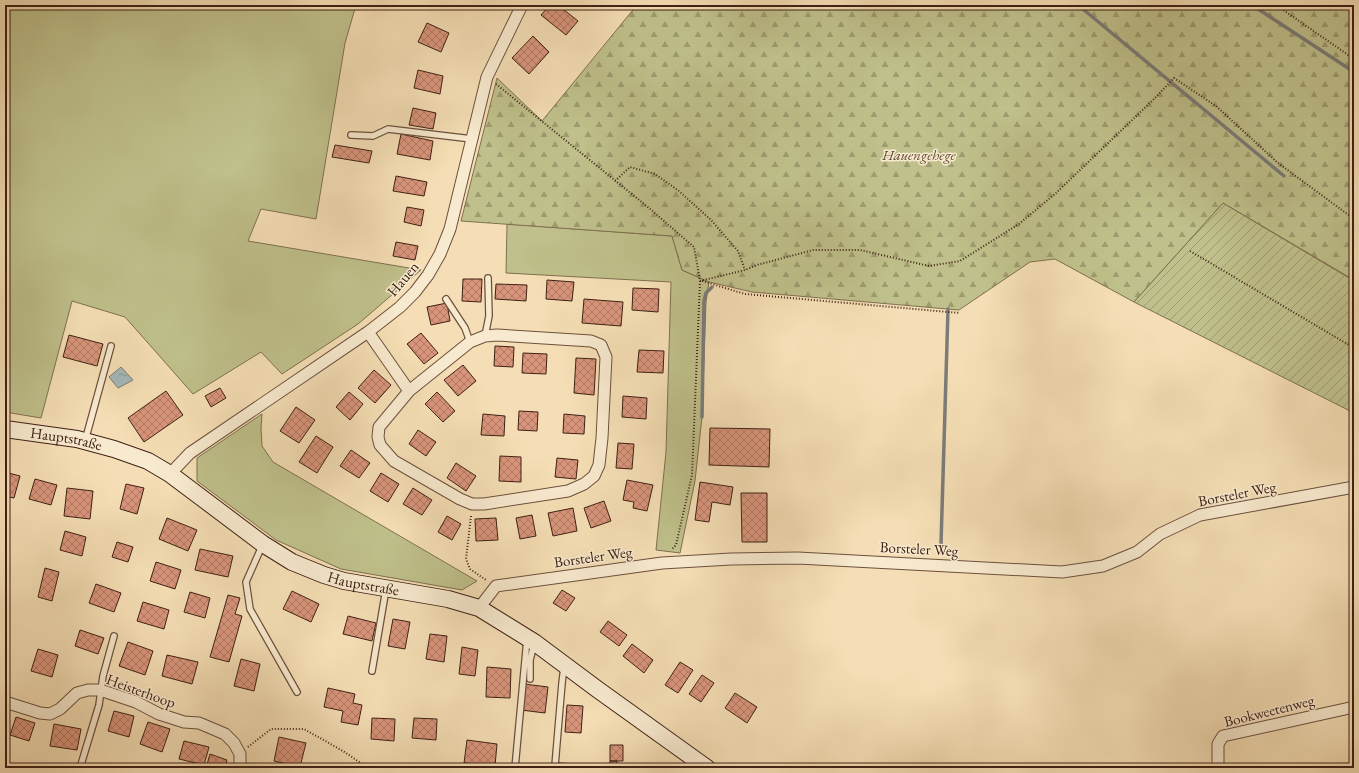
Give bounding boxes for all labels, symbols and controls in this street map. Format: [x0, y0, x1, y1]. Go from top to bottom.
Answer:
park label: Hauengehege [881, 145, 957, 164]
street label: Hauen [383, 257, 423, 300]
street label: Hauptstraße [29, 423, 104, 454]
street label: Borsteler Weg [1196, 477, 1278, 510]
street label: Borsteler Weg [879, 537, 959, 560]
street label: Borsteler Weg [553, 542, 634, 571]
street label: Hauptstraße [325, 567, 401, 599]
street label: Heisterhoop [104, 669, 179, 712]
street label: Bookweetenweg [1222, 690, 1316, 731]

